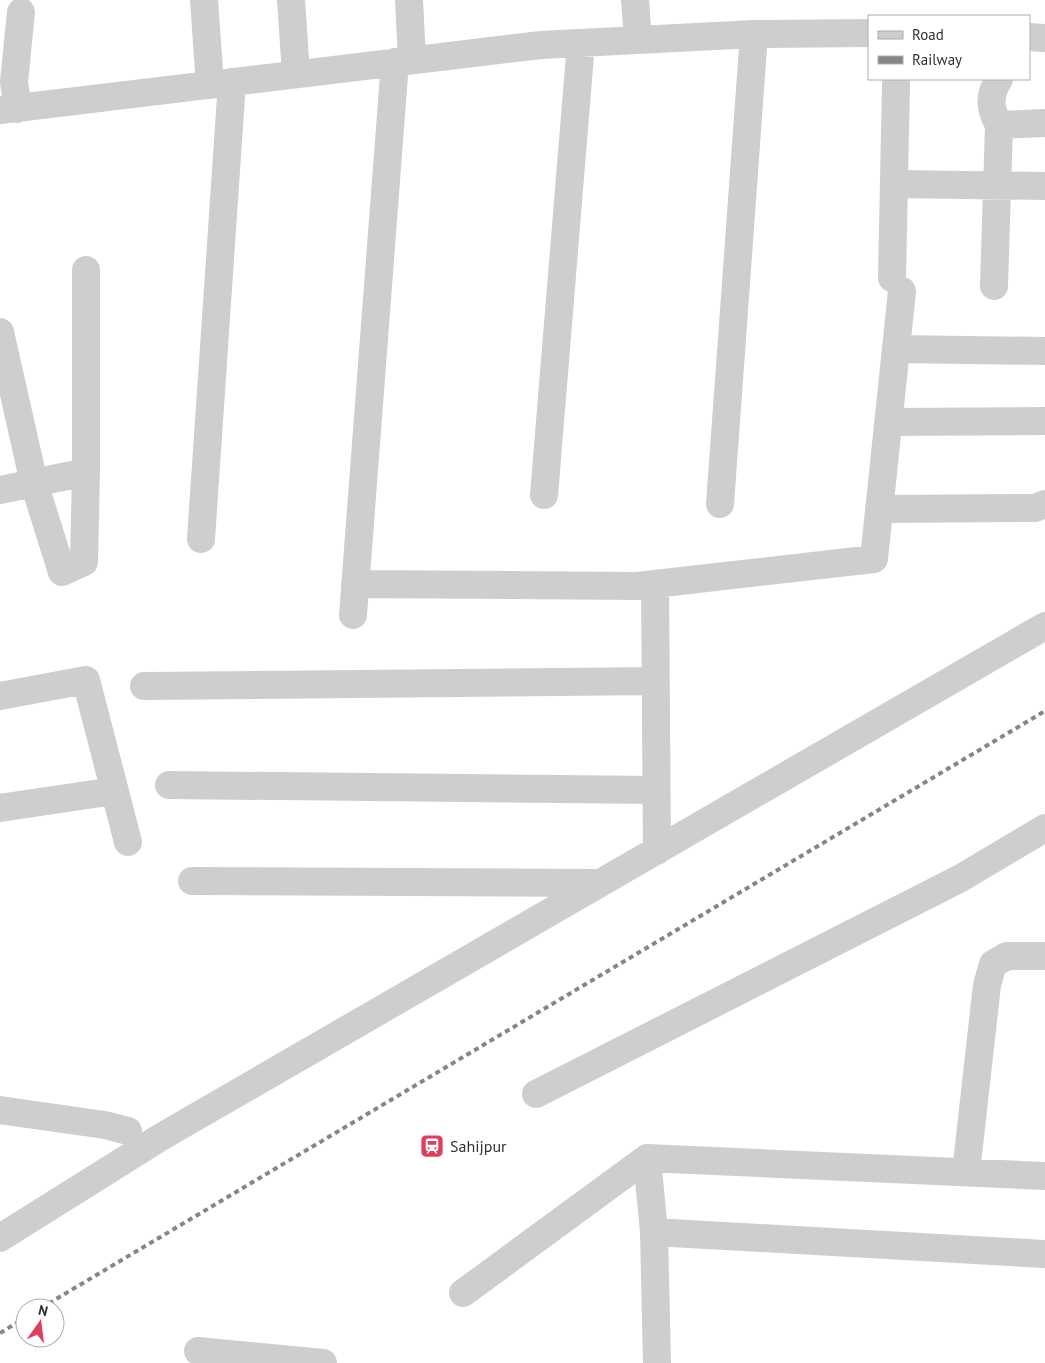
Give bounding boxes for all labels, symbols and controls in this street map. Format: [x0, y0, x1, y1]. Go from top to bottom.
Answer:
legend [868, 15, 1030, 80]
text: Road [912, 25, 944, 44]
text: Railway [912, 50, 962, 69]
station icon: Sahijpur [419, 1133, 445, 1159]
place label: Sahijpur [450, 1136, 507, 1156]
north arrow [15, 1298, 65, 1348]
text: N [37, 1301, 50, 1320]

